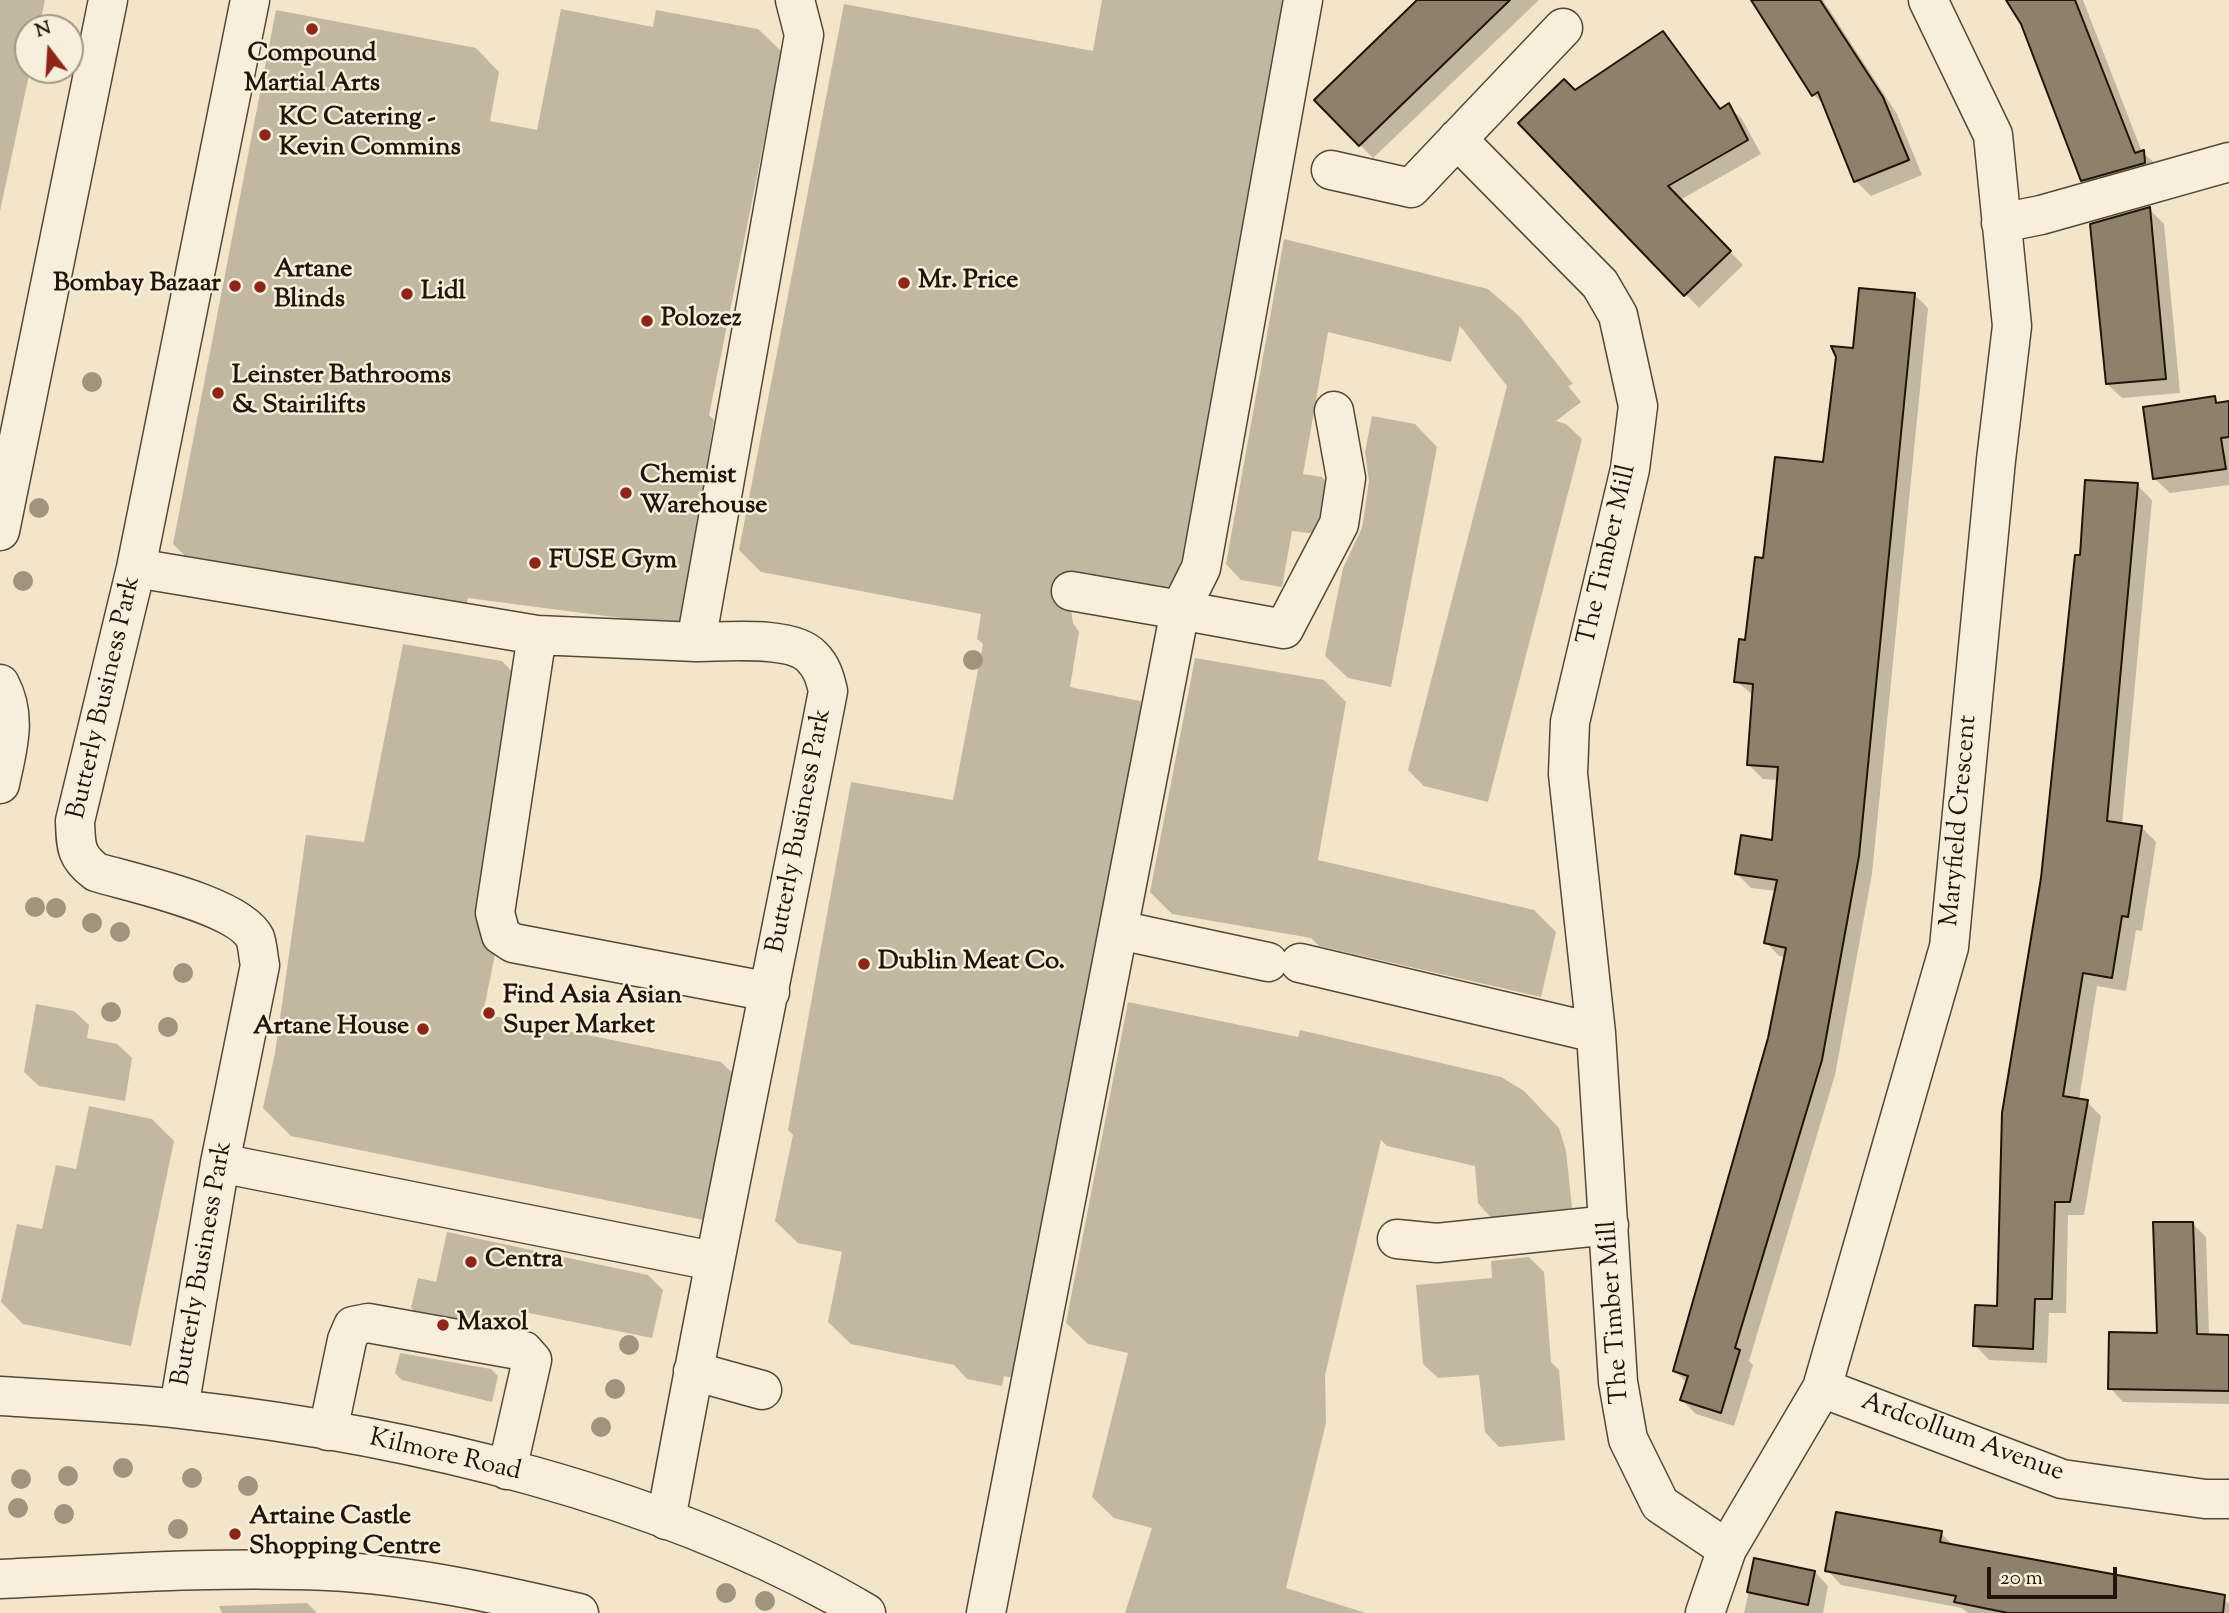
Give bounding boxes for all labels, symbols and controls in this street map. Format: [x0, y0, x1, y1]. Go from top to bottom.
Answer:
north arrow [14, 14, 84, 84]
text: N [32, 15, 54, 45]
marker: Compound Martial Arts [304, 21, 320, 37]
place label: Compound Martial Arts [244, 40, 380, 102]
place label: KC Catering - Kevin Commins [279, 104, 461, 166]
marker: KC Catering - Kevin Commins [257, 127, 273, 143]
place label: Artane Blinds [274, 256, 352, 318]
place label: Mr. Price [918, 267, 1018, 299]
place label: Bombay Bazaar [53, 270, 221, 302]
marker: Mr. Price [896, 275, 912, 291]
marker: Bombay Bazaar [227, 278, 243, 294]
place label: Lidl [421, 278, 466, 310]
marker: Artane Blinds [252, 279, 268, 295]
marker: Lidl [399, 286, 415, 302]
place label: Polozez [661, 305, 742, 337]
marker: Polozez [639, 313, 655, 329]
place label: Leinster Bathrooms & Stairilifts [232, 362, 451, 424]
marker: Leinster Bathrooms & Stairilifts [210, 385, 226, 401]
place label: Chemist Warehouse [640, 462, 767, 524]
street label: The Timber Mill [1573, 462, 1645, 648]
marker: Chemist Warehouse [618, 485, 634, 501]
place label: FUSE Gym [549, 547, 677, 579]
marker: FUSE Gym [527, 555, 543, 571]
street label: Butterly Business Park [63, 574, 149, 822]
street label: Butterly Business Park [762, 706, 840, 956]
street label: Maryfield Crescent [1936, 714, 1986, 928]
place label: Dublin Meat Co. [878, 948, 1065, 980]
marker: Dublin Meat Co. [856, 956, 872, 972]
place label: Find Asia Asian Super Market [503, 982, 682, 1044]
marker: Find Asia Asian Super Market [481, 1005, 497, 1021]
place label: Artane House [253, 1013, 409, 1045]
marker: Artane House [415, 1021, 431, 1037]
street label: Butterly Business Park [167, 1139, 241, 1389]
street label: The Timber Mill [1594, 1219, 1638, 1405]
place label: Centra [485, 1246, 563, 1278]
marker: Centra [463, 1254, 479, 1270]
place label: Maxol [457, 1309, 528, 1341]
marker: Maxol [435, 1317, 451, 1333]
street label: Ardcollum Avenue [1856, 1388, 2068, 1490]
street label: Kilmore Road [366, 1424, 524, 1490]
place label: Artaine Castle Shopping Centre [249, 1503, 441, 1564]
marker: Artaine Castle Shopping Centre [227, 1526, 243, 1542]
scale bar [1991, 1554, 2120, 1598]
text: 20 m [2000, 1564, 2043, 1594]

